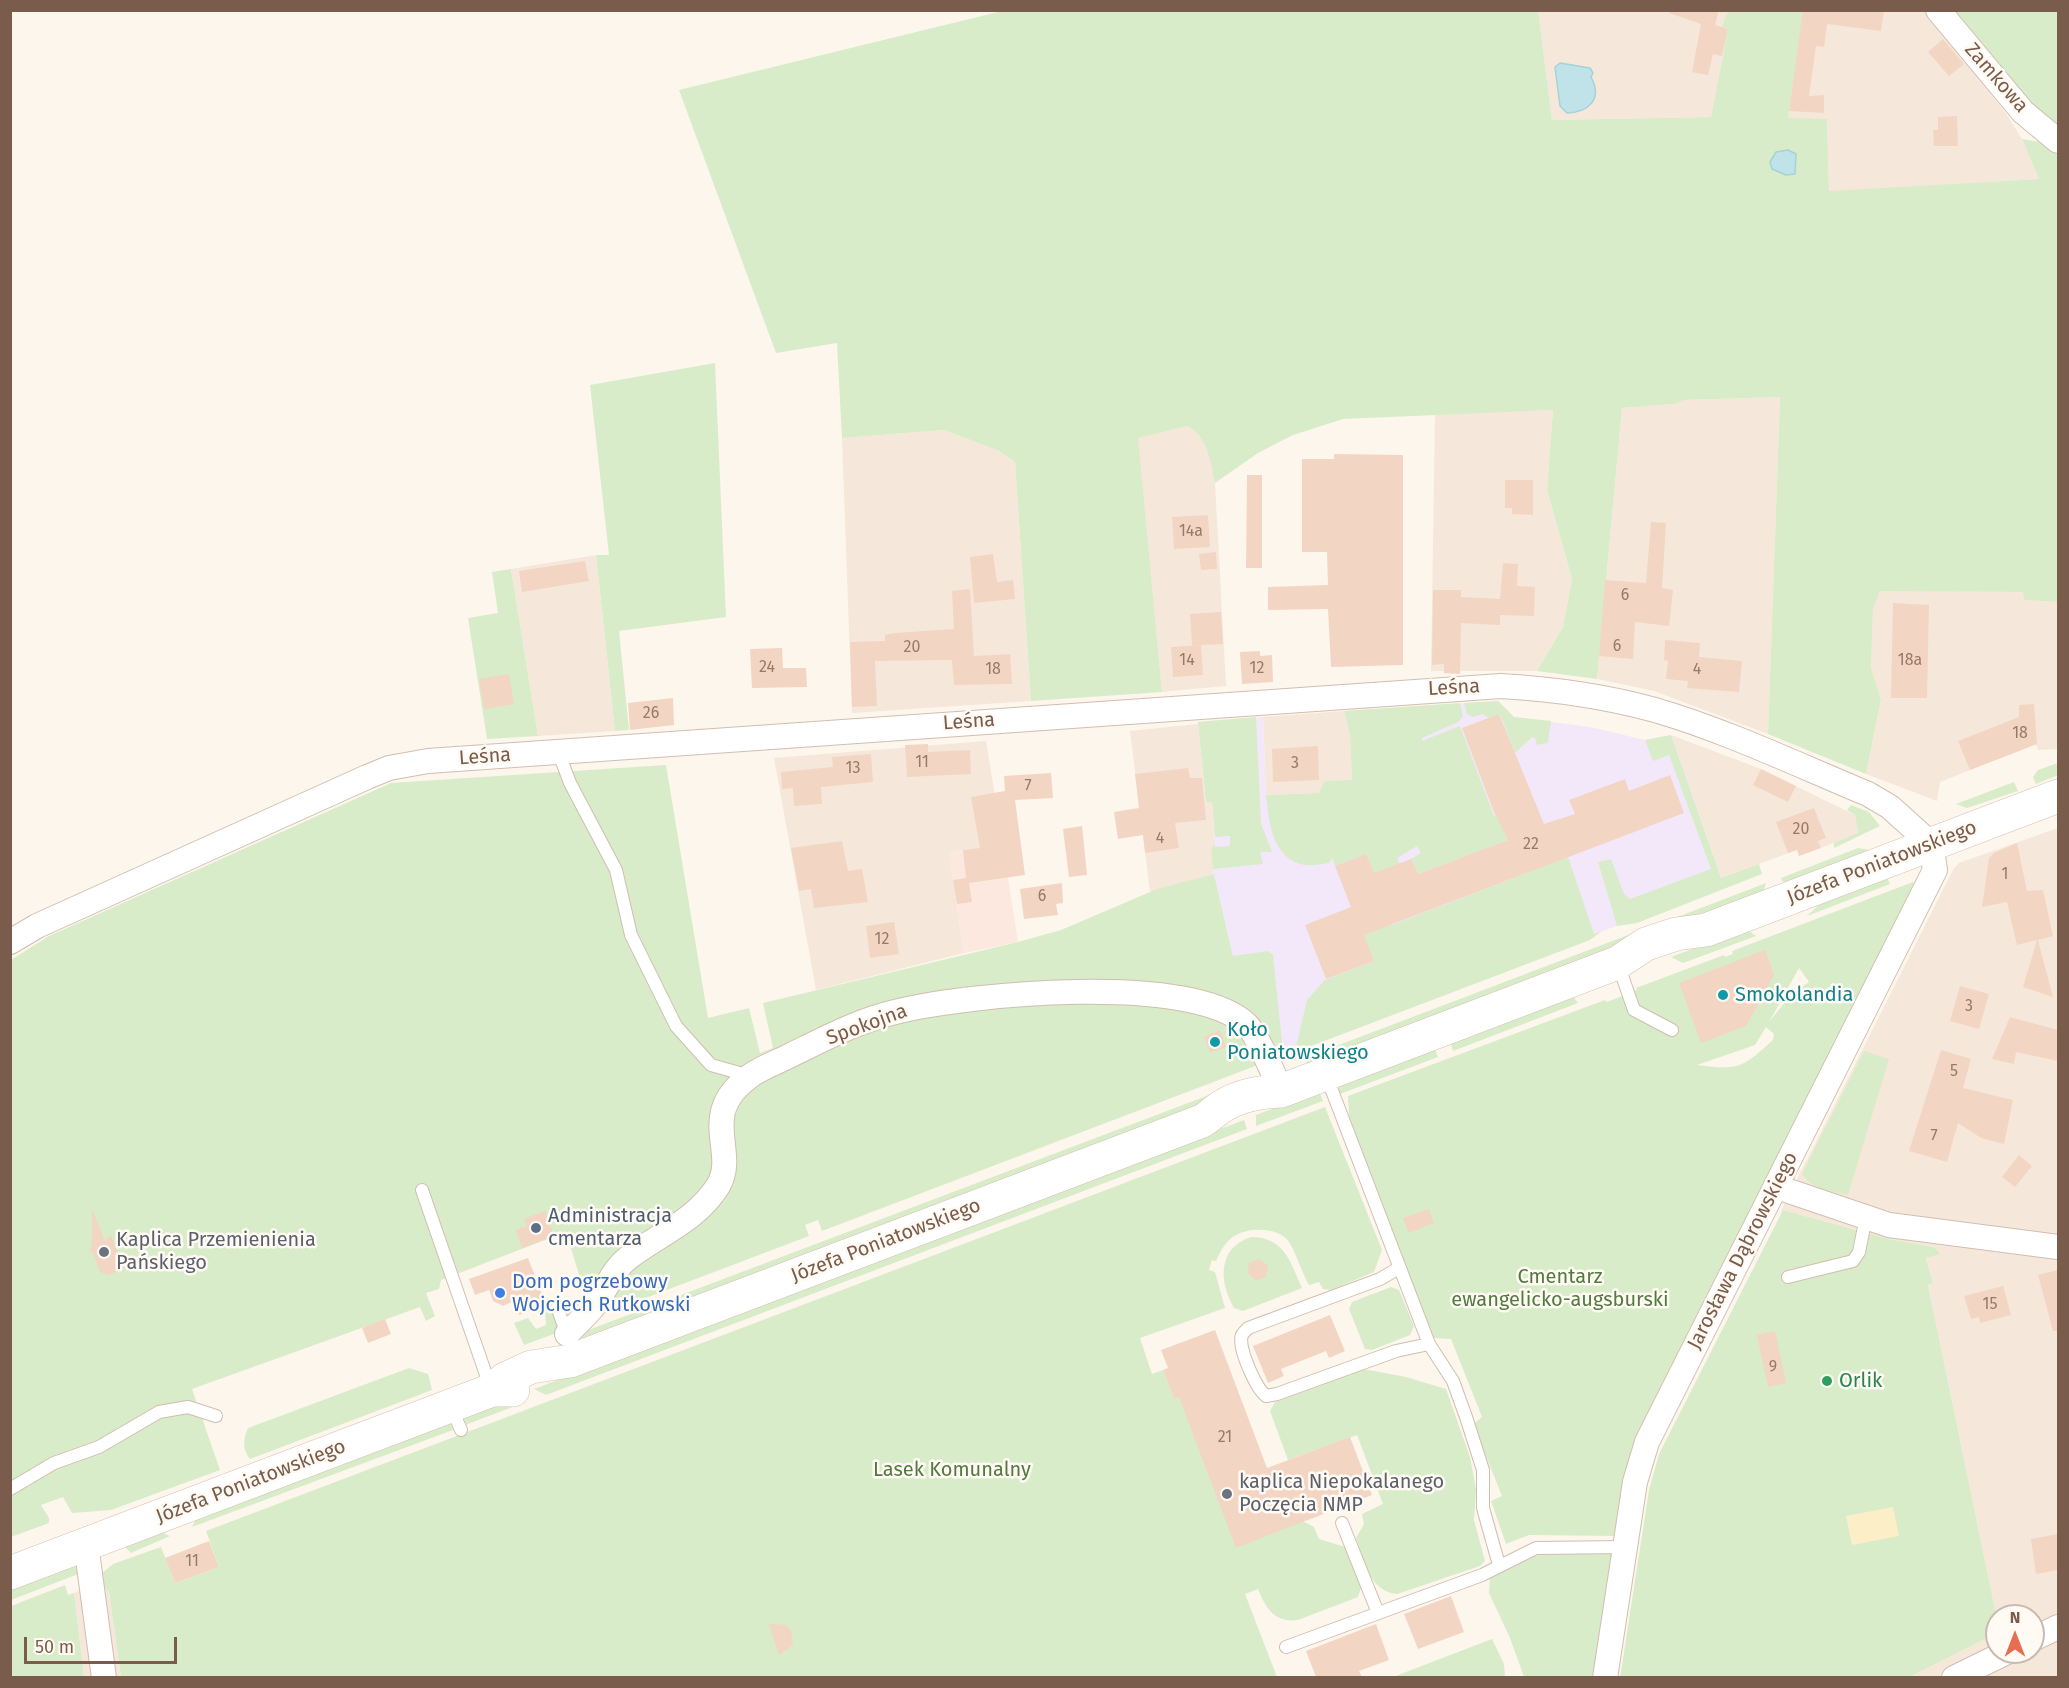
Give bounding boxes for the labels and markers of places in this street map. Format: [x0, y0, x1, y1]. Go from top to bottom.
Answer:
place label: Smokolandia [1735, 983, 1853, 1007]
marker: Smokolandia [1716, 988, 1730, 1002]
place label: Koło Poniatowskiego [1227, 1018, 1369, 1065]
marker: Koło Poniatowskiego [1208, 1035, 1222, 1049]
place label: Administracja cmentarza [548, 1204, 672, 1251]
marker: Administracja cmentarza [529, 1221, 543, 1235]
place label: Kaplica Przemienienia Pańskiego [116, 1228, 316, 1275]
marker: Kaplica Przemienienia Pańskiego [97, 1245, 111, 1259]
place label: Dom pogrzebowy Wojciech Rutkowski [512, 1270, 691, 1317]
marker: Dom pogrzebowy Wojciech Rutkowski [493, 1286, 507, 1300]
place label: Orlik [1839, 1369, 1882, 1393]
marker: Orlik [1820, 1374, 1834, 1388]
place label: kaplica Niepokalanego Poczęcia NMP [1239, 1470, 1444, 1517]
marker: kaplica Niepokalanego Poczęcia NMP [1220, 1487, 1234, 1501]

